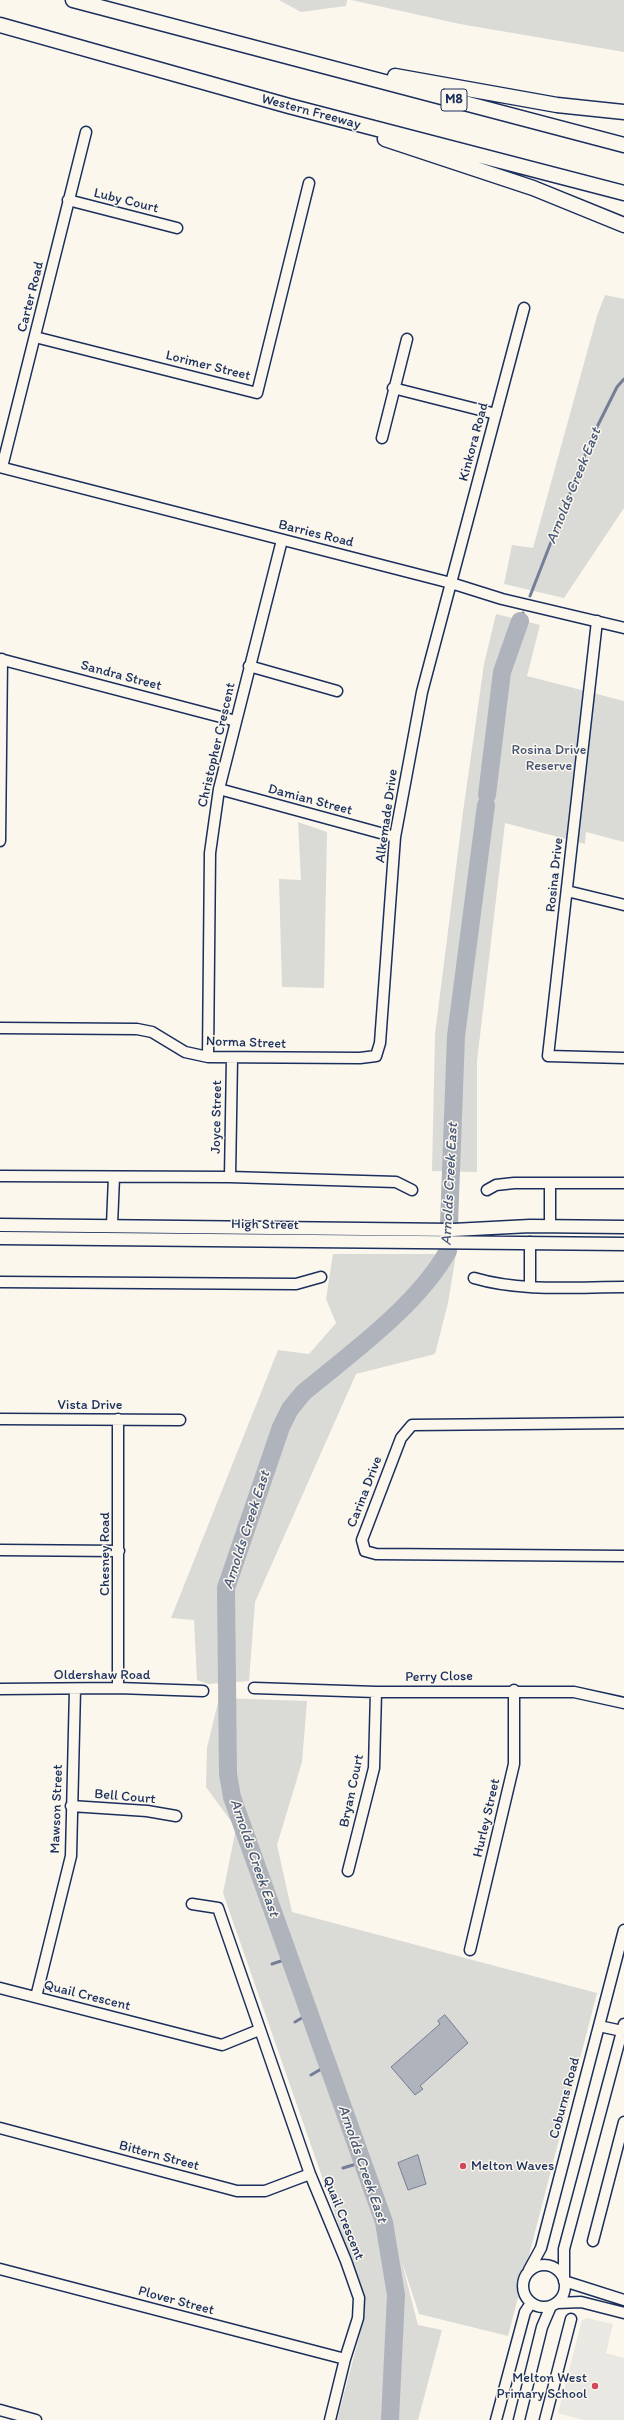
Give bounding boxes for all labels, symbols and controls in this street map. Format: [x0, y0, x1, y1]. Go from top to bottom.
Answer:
road number: M8 [441, 89, 467, 111]
street label: Western Freeway [259, 91, 363, 133]
street label: Luby Court [92, 185, 160, 217]
street label: Carter Road [14, 260, 48, 334]
street label: Lorimer Street [164, 347, 252, 385]
street label: Kinkora Road [455, 401, 493, 483]
water label: Arnolds Creek East [543, 426, 605, 546]
street label: Barries Road [277, 517, 355, 551]
street label: Sandra Street [79, 657, 163, 695]
street label: Christopher Crescent [194, 681, 240, 809]
park label: Rosina Drive Reserve [512, 742, 586, 774]
street label: Alkemade Drive [372, 768, 402, 864]
street label: Damian Street [266, 781, 354, 819]
street label: Rosina Drive [543, 837, 567, 913]
street label: Norma Street [205, 1033, 287, 1053]
street label: Joyce Street [208, 1080, 226, 1154]
water label: Arnolds Creek East [438, 1122, 462, 1246]
street label: High Street [231, 1216, 299, 1234]
street label: Vista Drive [58, 1397, 122, 1413]
street label: Carina Drive [344, 1454, 386, 1530]
water label: Arnolds Creek East [219, 1469, 275, 1591]
street label: Chesney Road [97, 1512, 113, 1596]
street label: Oldershaw Road [54, 1667, 150, 1683]
street label: Perry Close [405, 1668, 473, 1686]
street label: Bryan Court [336, 1753, 368, 1829]
street label: Mawson Street [47, 1764, 67, 1854]
street label: Hurley Street [470, 1777, 504, 1859]
street label: Bell Court [94, 1786, 156, 1808]
water label: Arnolds Creek East [225, 1797, 283, 1919]
street label: Quail Crescent [42, 1977, 132, 2015]
street label: Coburns Road [546, 2055, 584, 2141]
water label: Arnolds Creek East [333, 2103, 391, 2225]
street label: Bittern Street [117, 2137, 201, 2175]
place label: Melton Waves [471, 2158, 554, 2174]
marker: Melton Waves [458, 2161, 468, 2171]
street label: Quail Crescent [319, 2174, 367, 2262]
street label: Plover Street [136, 2283, 216, 2319]
place label: Melton West Primary School [497, 2370, 587, 2402]
marker: Melton West Primary School [590, 2381, 600, 2391]

